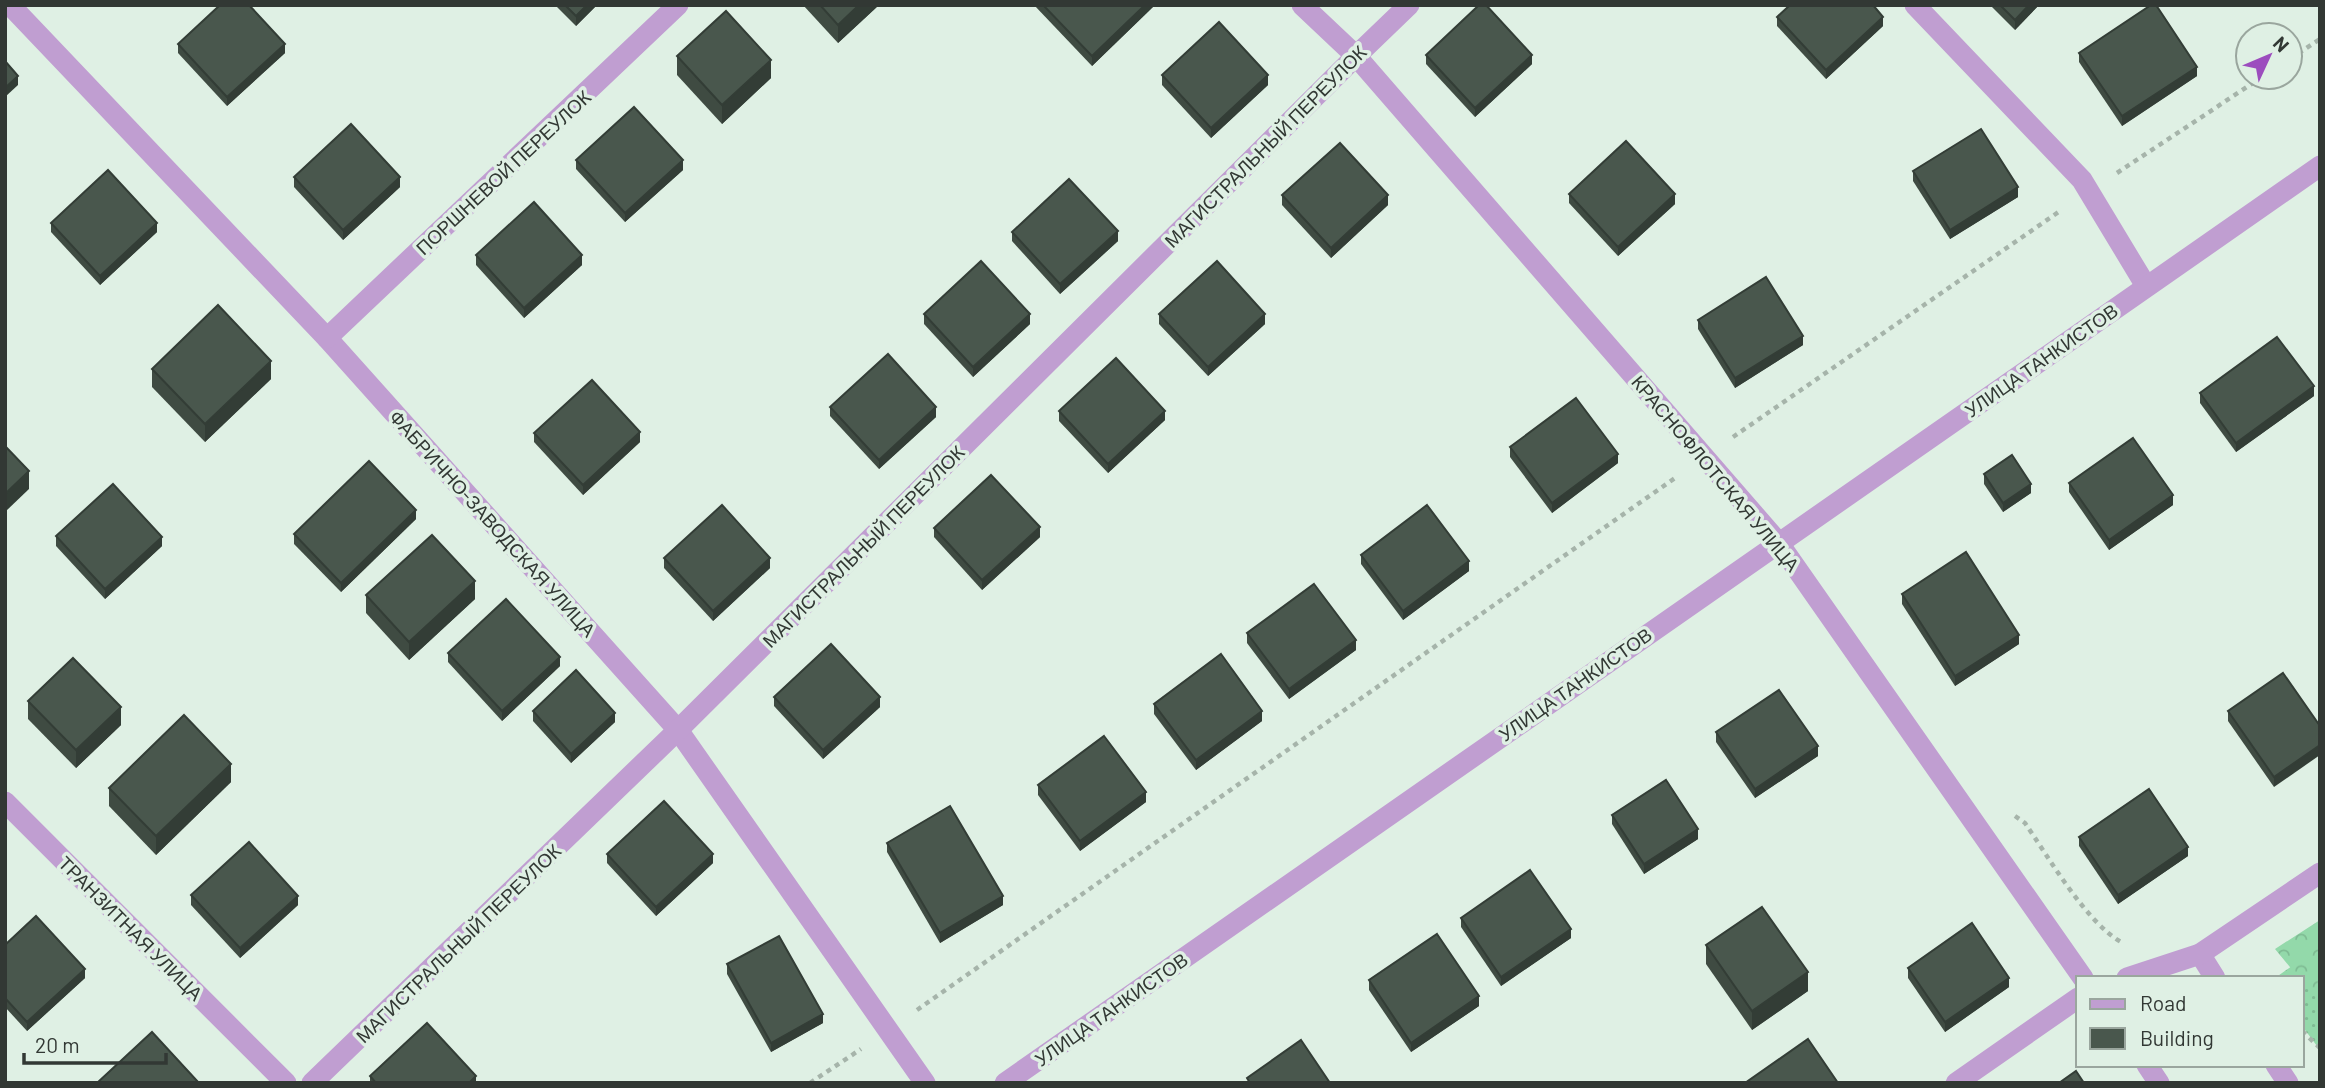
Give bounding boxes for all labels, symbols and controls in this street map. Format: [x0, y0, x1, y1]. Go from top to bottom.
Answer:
north arrow [2234, 21, 2304, 91]
text: N [2269, 31, 2294, 56]
street label: МАГИСТРАЛЬНЫЙ ПЕРЕУЛОК [1159, 40, 1371, 252]
street label: ПОРШНЕВОЙ ПЕРЕУЛОК [411, 85, 595, 259]
street label: УЛИЦА ТАНКИСТОВ [1960, 299, 2122, 421]
street label: КРАСНОФЛОТСКАЯ УЛИЦА [1627, 370, 1805, 576]
street label: ФАБРИЧНО-ЗАВОДСКАЯ УЛИЦА [385, 405, 601, 641]
street label: МАГИСТРАЛЬНЫЙ ПЕРЕУЛОК [757, 440, 969, 652]
street label: УЛИЦА ТАНКИСТОВ [1494, 623, 1656, 745]
street label: МАГИСТРАЛЬНЫЙ ПЕРЕУЛОК [351, 839, 565, 1047]
street label: ТРАНЗИТНАЯ УЛИЦА [54, 851, 208, 1005]
street label: УЛИЦА ТАНКИСТОВ [1030, 948, 1192, 1070]
legend [2076, 976, 2304, 1067]
text: Road [2140, 990, 2186, 1015]
scale bar [24, 1021, 166, 1066]
text: Building [2140, 1025, 2214, 1050]
text: 20 m [35, 1032, 80, 1057]

